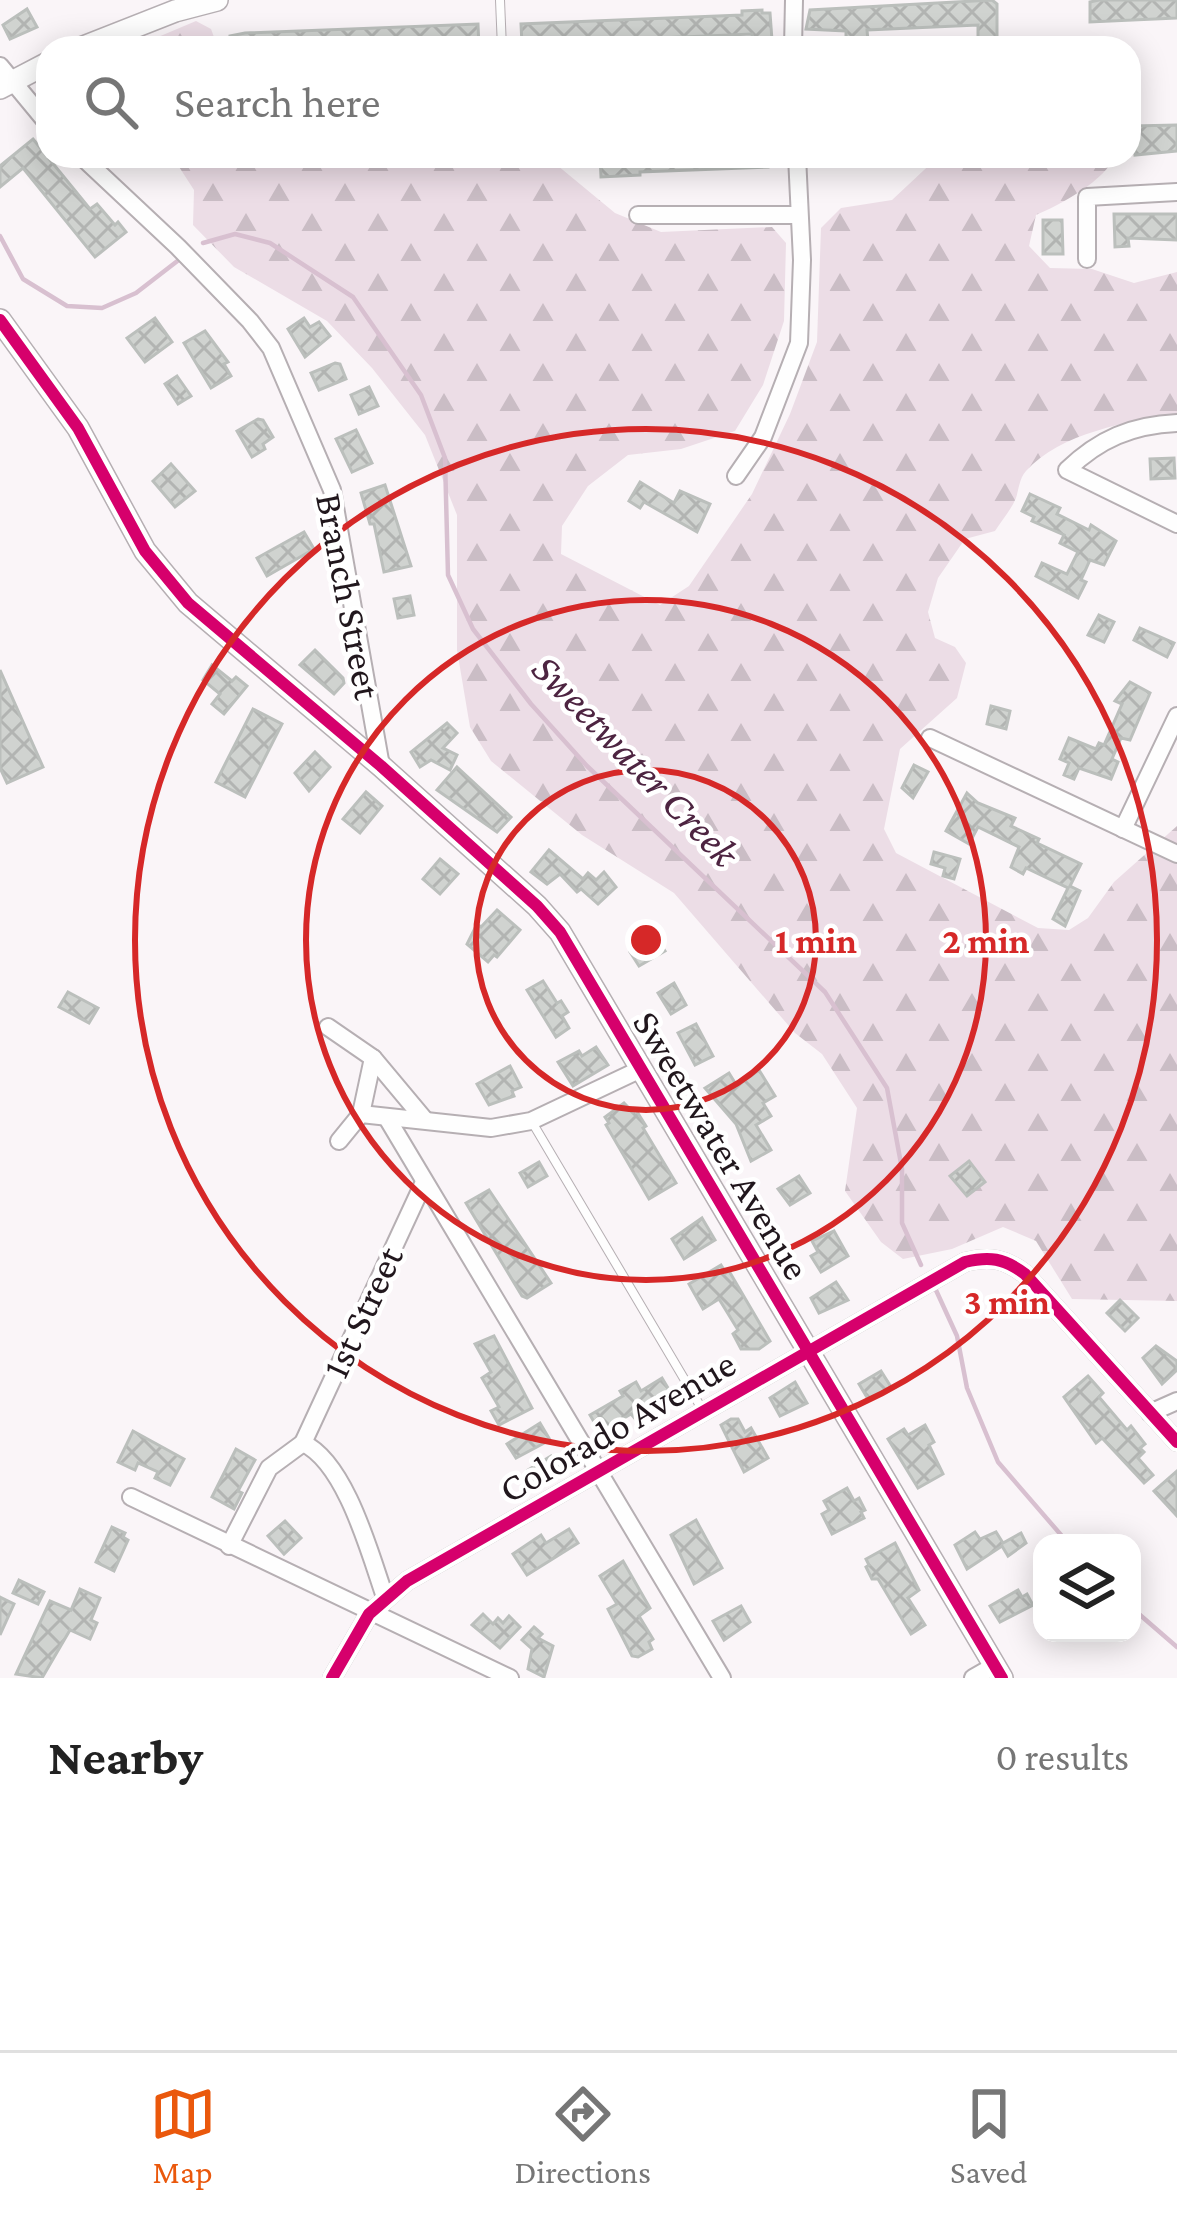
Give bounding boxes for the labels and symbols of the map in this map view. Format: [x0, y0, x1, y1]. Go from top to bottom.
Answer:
street label: Branch Street [308, 489, 390, 704]
water label: Sweetwater Creek [523, 644, 750, 877]
centre of rings [625, 919, 667, 961]
text: 1 min [775, 921, 857, 961]
text: 2 min [943, 921, 1030, 961]
street label: Sweetwater Avenue [625, 1003, 819, 1287]
street label: 1st Street [313, 1239, 411, 1384]
text: 3 min [964, 1282, 1050, 1322]
street label: Colorado Avenue [492, 1341, 742, 1511]

